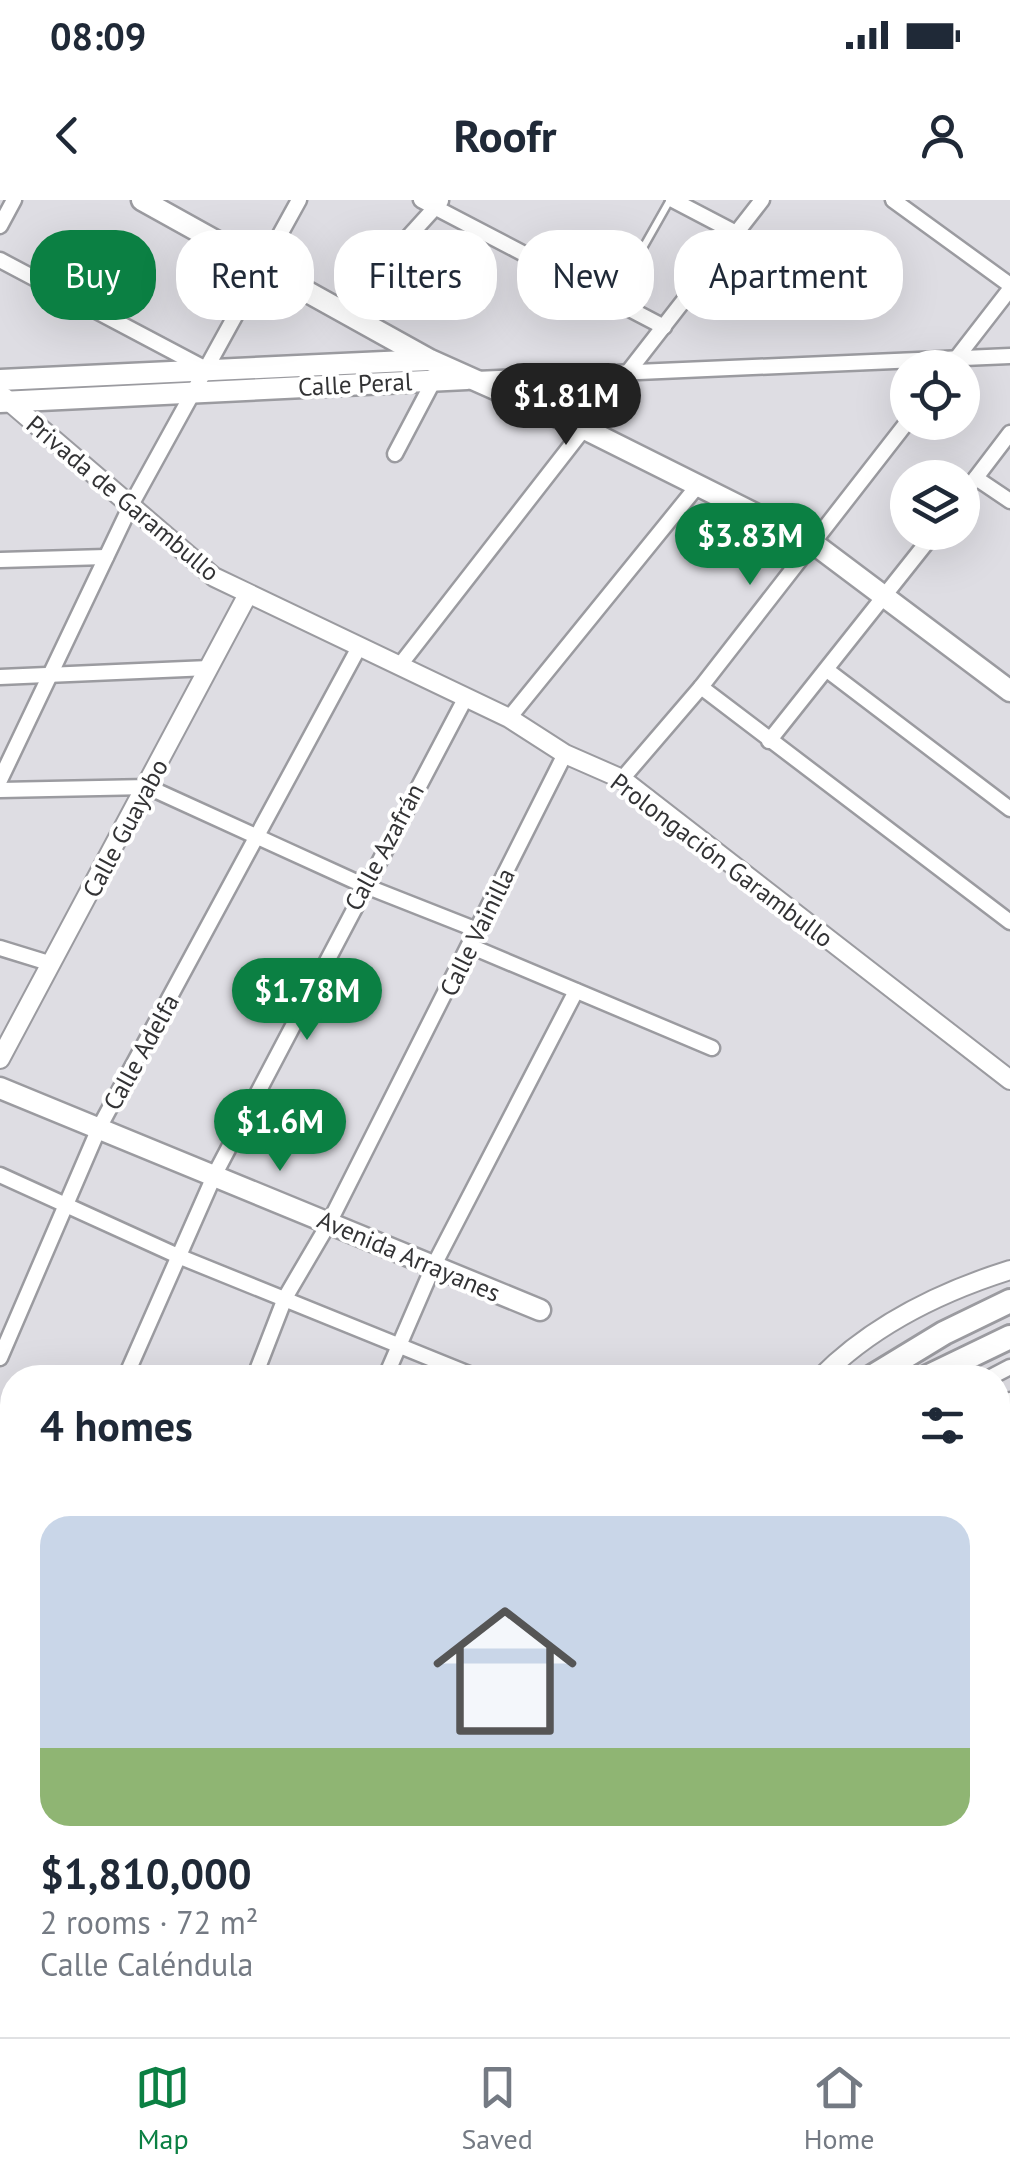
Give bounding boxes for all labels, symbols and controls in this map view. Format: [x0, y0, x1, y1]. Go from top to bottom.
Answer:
text: 08:09 [50, 11, 146, 60]
text: Roofr [454, 106, 556, 164]
icon: back [40, 108, 95, 163]
icon: person [915, 108, 970, 163]
chip: Buy [30, 230, 156, 320]
chip: Rent [176, 230, 314, 320]
chip: Filters [334, 230, 497, 320]
chip: New [517, 230, 654, 320]
chip: Apartment [674, 230, 903, 320]
map controls [890, 350, 980, 550]
button: locate [890, 350, 980, 440]
pin: $1.81M [485, 363, 647, 448]
street label: Calle Peral [297, 365, 414, 403]
text: $1.81M [513, 374, 619, 416]
street label: Privada de Garambullo [20, 408, 226, 588]
button: layers [890, 460, 980, 550]
pin: $3.83M [669, 503, 831, 588]
text: $3.83M [697, 514, 803, 556]
street label: Calle Guayabo [75, 753, 175, 903]
street label: Prolongación Garambullo [604, 766, 840, 954]
street label: Calle Azafrán [337, 778, 431, 916]
street label: Calle Vainilla [432, 863, 522, 1001]
pin: $1.78M [226, 958, 388, 1043]
text: $1.78M [254, 969, 360, 1011]
street label: Calle Adelfa [96, 988, 186, 1116]
pin: $1.6M [210, 1089, 350, 1174]
text: $1.6M [236, 1100, 324, 1142]
street label: Avenida Arrayanes [313, 1203, 505, 1309]
text: 4 homes [40, 1398, 193, 1453]
icon: filters [915, 1398, 970, 1453]
icon: home [415, 1581, 595, 1761]
text: $1,810,000 [40, 1846, 252, 1901]
text: 2 rooms · 72 m² [40, 1901, 258, 1943]
text: Calle Caléndula [40, 1943, 253, 1985]
tab: Map [135, 2060, 190, 2157]
tab: Saved [461, 2060, 533, 2157]
tab: Home [804, 2060, 874, 2157]

